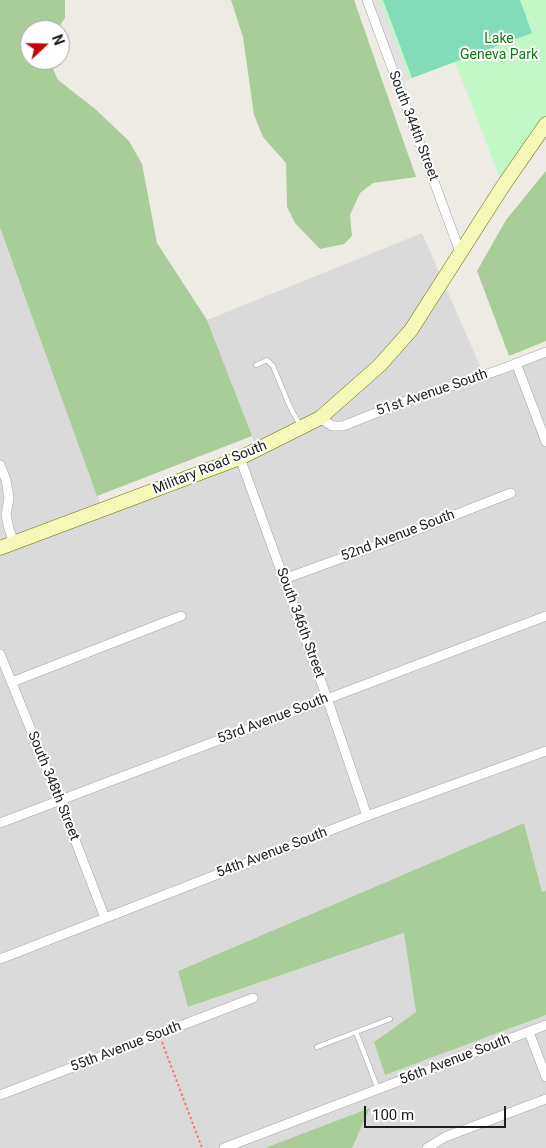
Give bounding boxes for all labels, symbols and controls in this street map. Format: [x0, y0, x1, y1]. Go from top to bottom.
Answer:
north arrow [20, 20, 70, 70]
park label: Lake Geneva Park [460, 31, 538, 64]
text: N [49, 32, 67, 47]
street label: South 344th Street [384, 69, 442, 183]
street label: 51st Avenue South [374, 366, 490, 420]
street label: Military Road South [151, 437, 269, 499]
street label: 52nd Avenue South [339, 507, 457, 565]
street label: South 346th Street [272, 566, 328, 680]
street label: 53rd Avenue South [215, 690, 331, 748]
street label: South 348th Street [23, 729, 83, 843]
street label: 54th Avenue South [214, 824, 330, 882]
street label: 55th Avenue South [68, 1018, 184, 1076]
street label: 56th Avenue South [397, 1031, 513, 1089]
scale bar [366, 1096, 508, 1128]
text: 100 m [372, 1106, 414, 1124]

